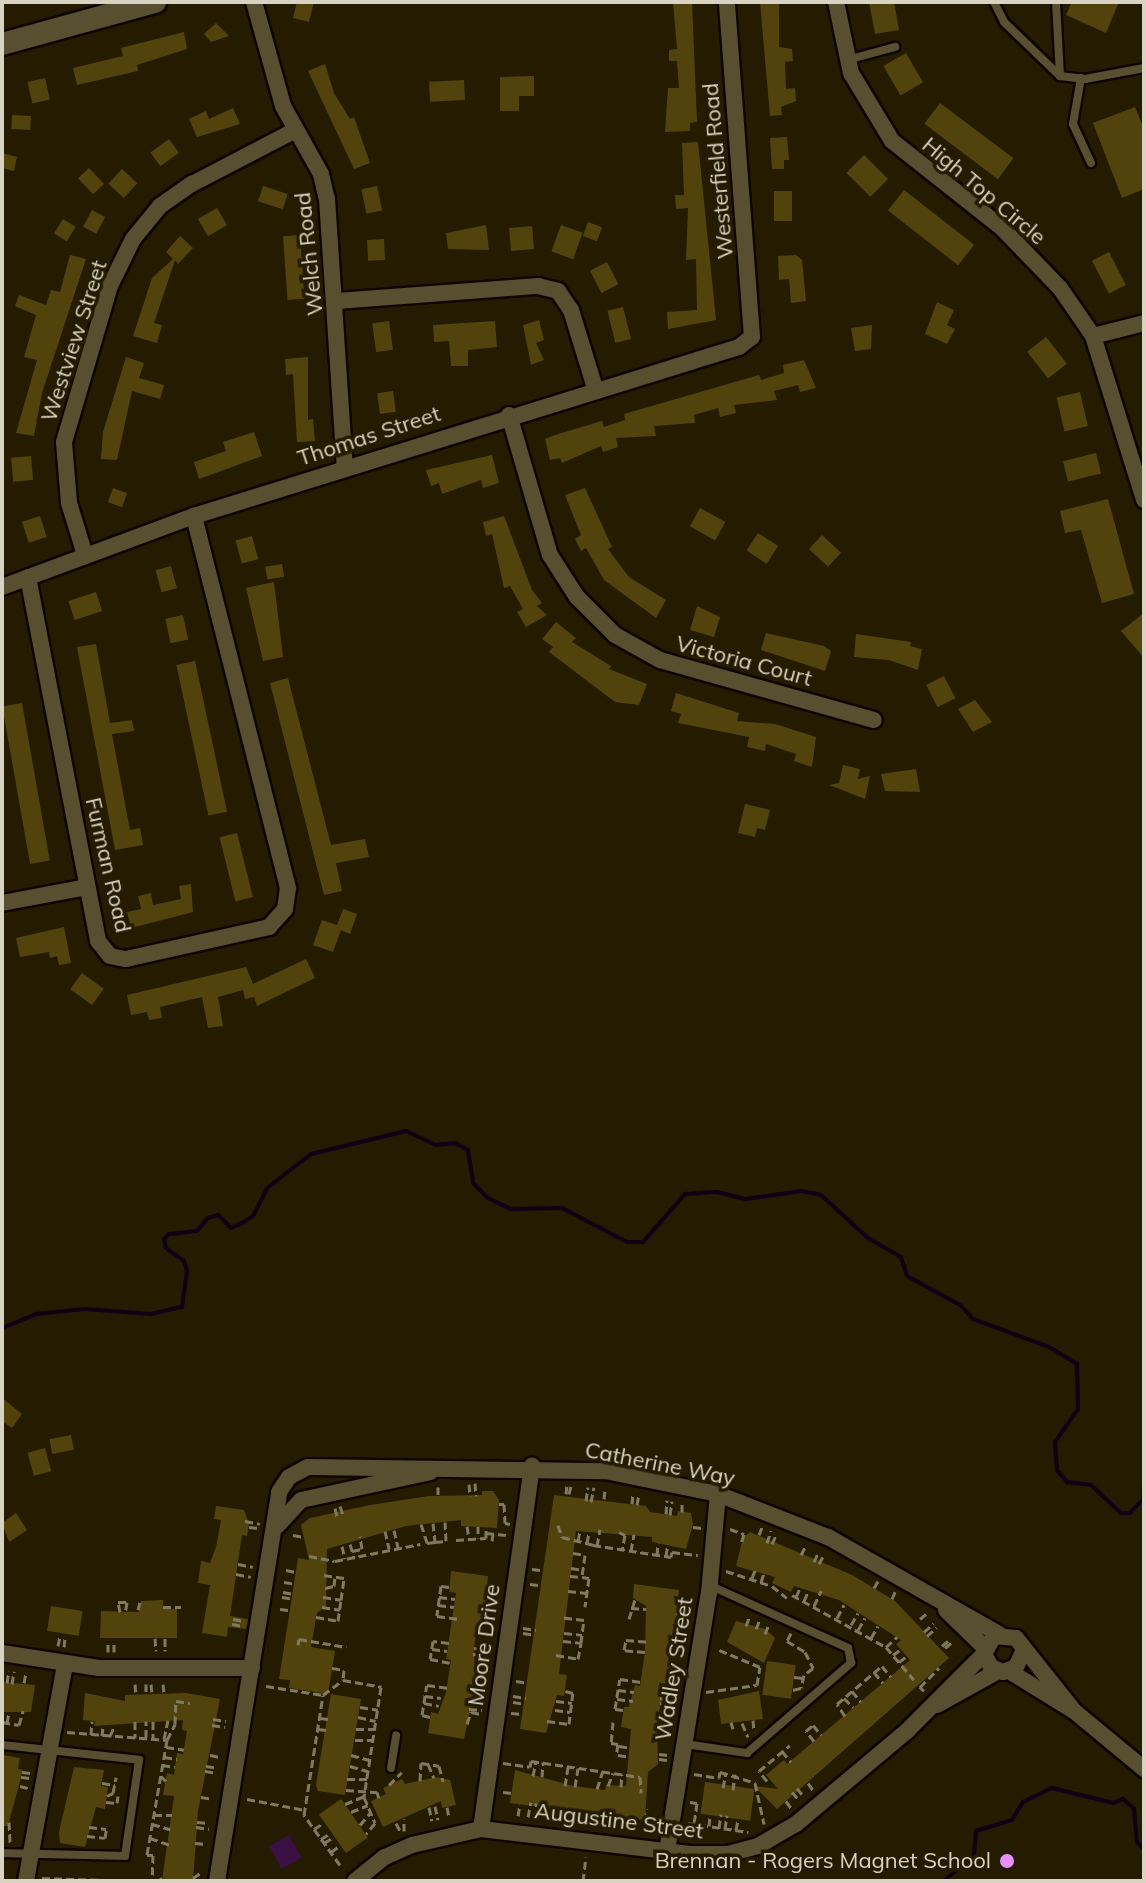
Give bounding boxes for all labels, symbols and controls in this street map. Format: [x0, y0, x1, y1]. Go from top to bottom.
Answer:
street label: Westerfield Road [697, 82, 739, 260]
street label: High Top Circle [917, 132, 1051, 250]
street label: Welch Road [289, 191, 329, 317]
street label: Westview Street [35, 257, 113, 425]
street label: Thomas Street [294, 400, 444, 472]
street label: Victoria Court [673, 630, 815, 692]
street label: Furman Road [80, 795, 136, 935]
street label: Catherine Way [583, 1437, 737, 1491]
street label: Moore Drive [462, 1582, 506, 1708]
street label: Wadley Street [650, 1595, 698, 1743]
street label: Augustine Street [533, 1798, 705, 1844]
place label: Brennan - Rogers Magnet School [655, 1848, 991, 1874]
marker: Brennan - Rogers Magnet School [998, 1852, 1016, 1870]

